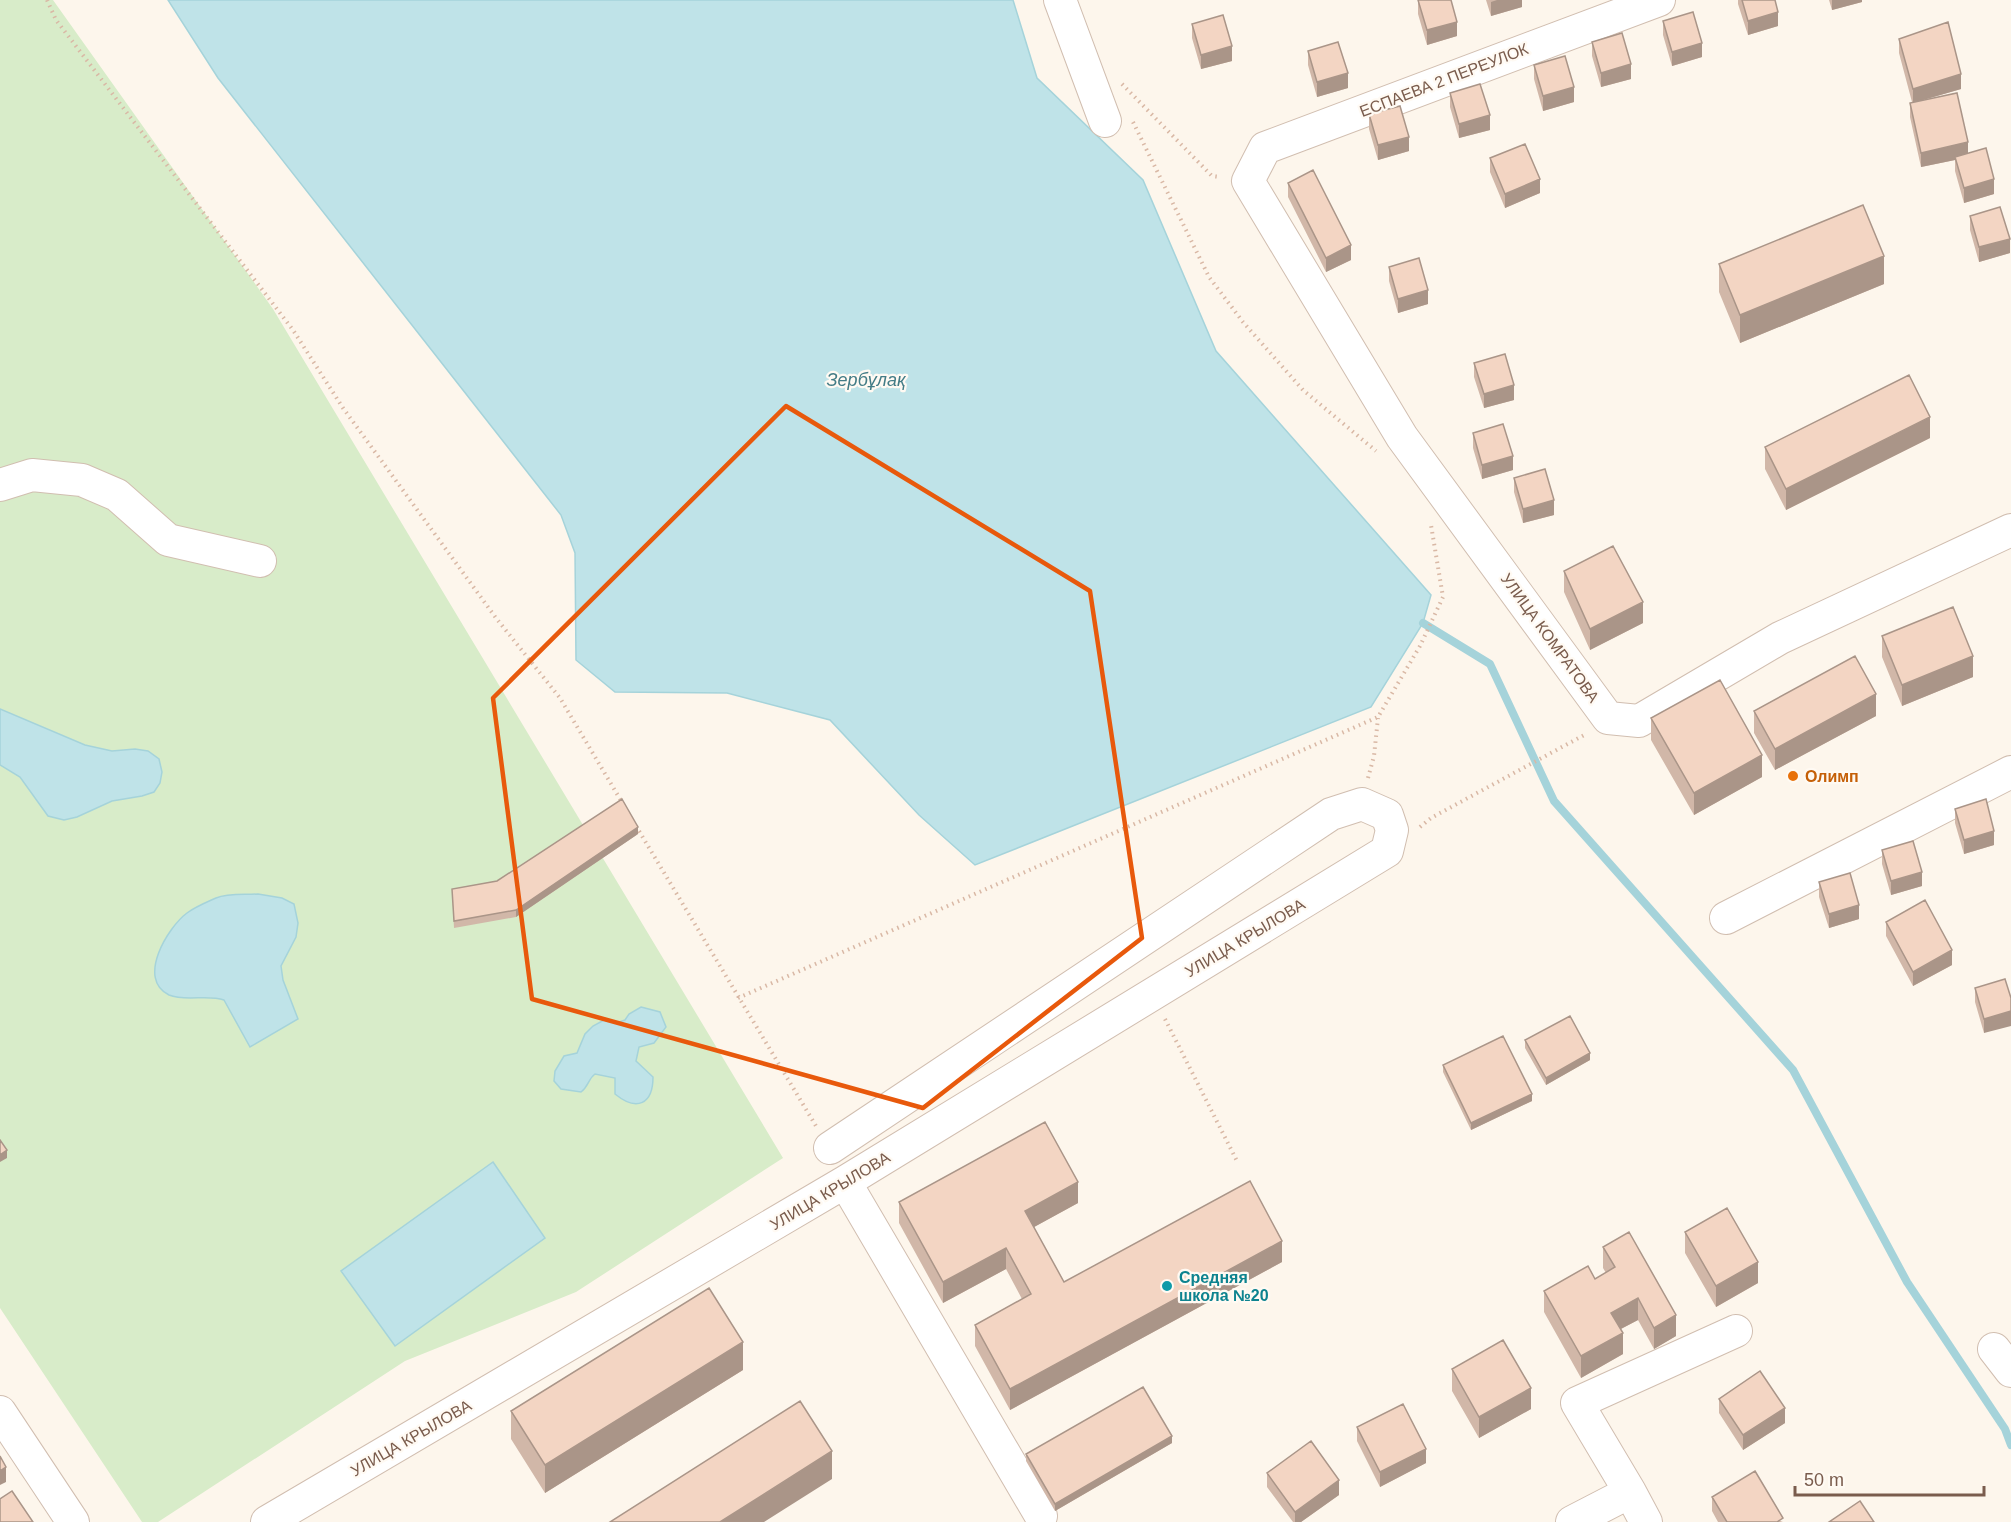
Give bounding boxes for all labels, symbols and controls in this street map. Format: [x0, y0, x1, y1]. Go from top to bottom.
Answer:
street label: ЕСПАЕВА 2 ПЕРЕУЛОК [1357, 40, 1531, 120]
water label: Зербұлақ [827, 370, 907, 390]
street label: УЛИЦА КОМРАТОВА [1498, 570, 1603, 706]
place label: Олимп [1805, 768, 1859, 785]
marker: Олимп [1786, 769, 1800, 783]
street label: УЛИЦА КРЫЛОВА [1182, 895, 1308, 980]
street label: УЛИЦА КРЫЛОВА [767, 1148, 893, 1233]
place label: Средняя школа №20 [1179, 1269, 1269, 1304]
marker: Средняя школа №20 [1160, 1279, 1174, 1293]
street label: УЛИЦА КРЫЛОВА [348, 1396, 475, 1479]
scale bar [1795, 1459, 1984, 1497]
text: 50 m [1804, 1470, 1844, 1490]

